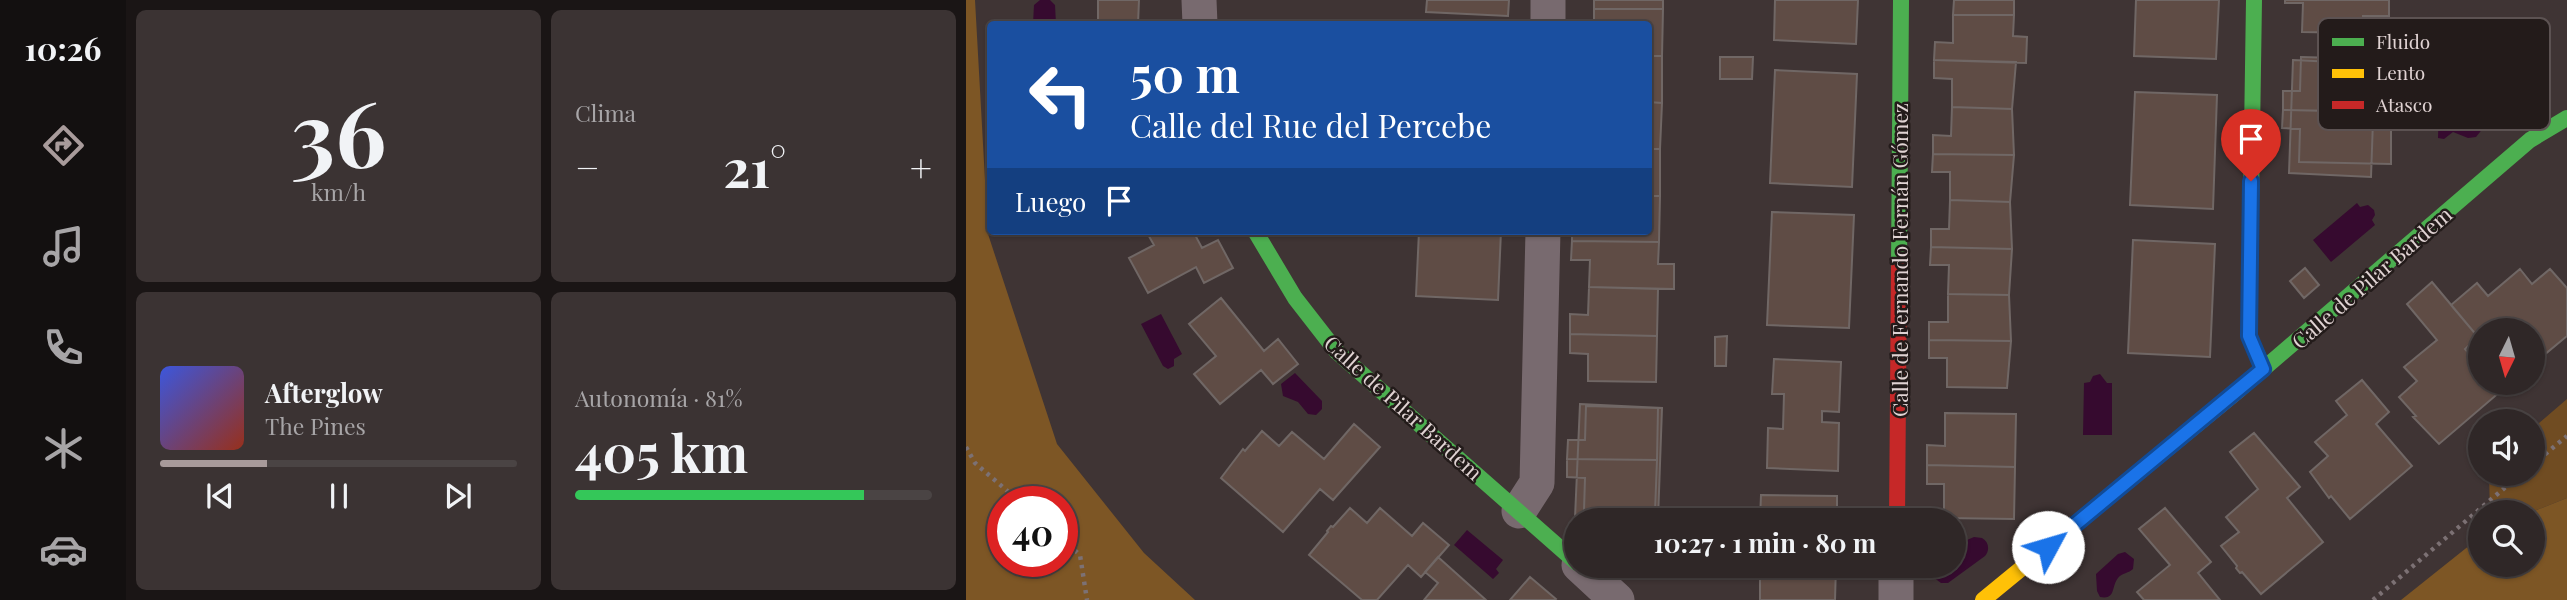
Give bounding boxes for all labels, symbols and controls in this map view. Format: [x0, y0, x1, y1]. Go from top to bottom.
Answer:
legend [2318, 18, 2550, 130]
text: 10:26 [25, 26, 101, 69]
text: Fluido [2376, 28, 2430, 54]
text: 50 m [1130, 40, 1240, 105]
icon: left [1015, 49, 1106, 140]
text: Lento [2376, 59, 2425, 85]
text: 36 [291, 70, 386, 191]
text: Atasco [2375, 91, 2432, 117]
text: Clima [575, 97, 636, 128]
text: Calle del Rue del Percebe [1130, 103, 1492, 146]
street label: Calle de Fernando Fernán Gómez [1885, 103, 1913, 417]
pin [2221, 109, 2281, 181]
icon: arrive [2232, 120, 2270, 158]
icon: directions [39, 121, 88, 170]
text: 21° [723, 132, 786, 201]
text: − [575, 141, 600, 192]
text: + [910, 141, 932, 192]
text: km/h [311, 176, 366, 207]
icon: arrive [1100, 182, 1138, 220]
text: Luego [1015, 184, 1086, 219]
street label: Calle de Pilar Bardem [2285, 199, 2457, 354]
icon: music [39, 222, 88, 271]
north arrow [2468, 318, 2544, 396]
map controls [2468, 318, 2545, 577]
icon: phone [39, 323, 88, 372]
street label: Calle de Pilar Bardem [1319, 328, 1489, 486]
text: Afterglow [265, 375, 383, 410]
text: Autonomía · 81% [575, 382, 743, 413]
button: sound [2468, 409, 2545, 486]
text: The Pines [265, 410, 366, 441]
text: 405 km [575, 417, 748, 486]
icon: climate [39, 424, 88, 473]
icon: previous [201, 477, 239, 515]
icon: pause [320, 477, 358, 515]
icon: next [439, 477, 477, 515]
speed limit sign: 40 [987, 486, 1078, 577]
button: search [2468, 500, 2545, 577]
position arrow [2011, 510, 2085, 584]
icon: car [39, 525, 88, 574]
text: 10:27 · 1 min · 80 m [1654, 525, 1876, 560]

